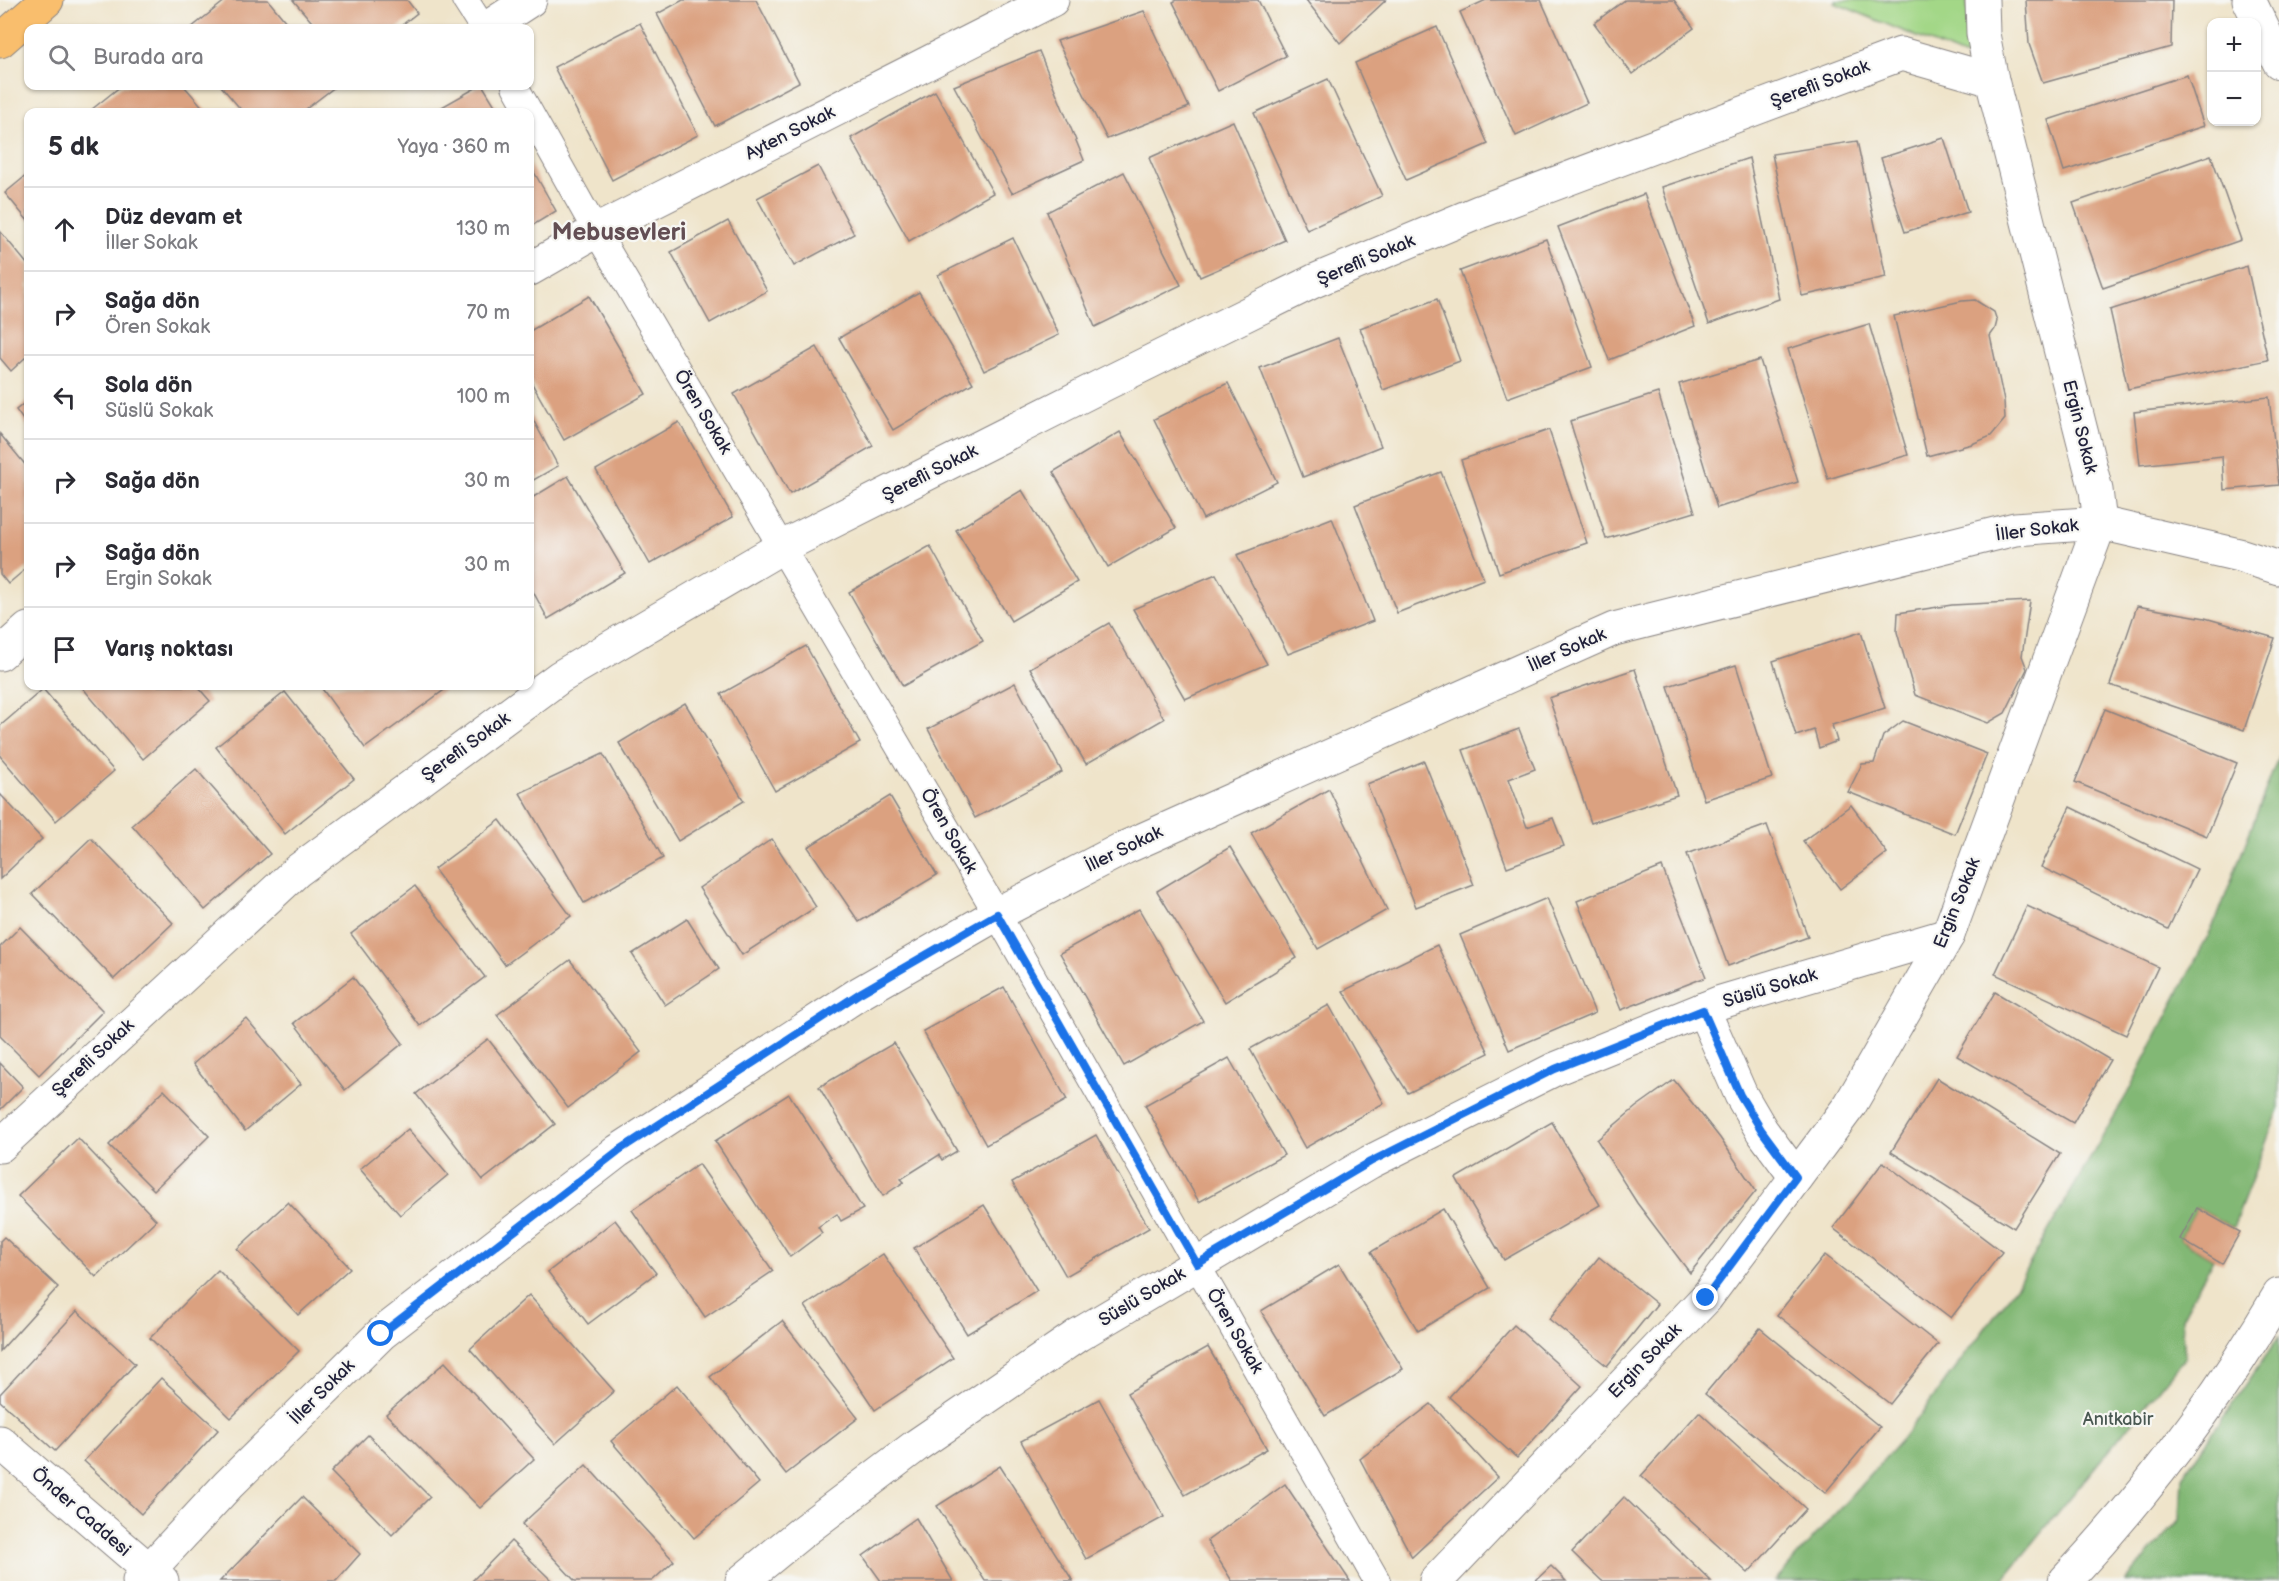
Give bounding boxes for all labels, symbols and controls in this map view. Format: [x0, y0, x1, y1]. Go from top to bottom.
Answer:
map controls [2207, 18, 2261, 126]
button: + [2207, 18, 2261, 72]
search box [24, 24, 534, 90]
icon: search [45, 41, 78, 74]
text: Burada ara [93, 44, 204, 71]
street label: Şerefli Sokak [1768, 55, 1873, 112]
button: − [2207, 72, 2261, 126]
street label: Ayten Sokak [742, 101, 839, 165]
text: 5 dk [48, 132, 99, 163]
text: Yaya · 360 m [398, 135, 510, 159]
text: Düz devam et [105, 204, 242, 231]
icon: ahead [48, 213, 81, 246]
text: 130 m [456, 217, 510, 241]
district label: Mebusevleri [552, 218, 686, 247]
street label: Şerefli Sokak [1314, 230, 1418, 290]
text: İller Sokak [105, 231, 198, 255]
text: Sağa dön [105, 288, 200, 315]
icon: right [48, 297, 81, 330]
text: 70 m [466, 301, 510, 325]
text: Ören Sokak [105, 315, 210, 339]
street label: Ören Sokak [670, 366, 737, 458]
text: Sola dön [105, 372, 193, 399]
street label: Ergin Sokak [2058, 378, 2102, 476]
icon: left [48, 381, 81, 414]
text: 100 m [457, 385, 510, 409]
text: Süslü Sokak [105, 399, 213, 423]
street label: Şerefli Sokak [879, 440, 981, 506]
icon: right [48, 465, 81, 498]
text: Sağa dön [105, 468, 200, 495]
text: 30 m [464, 469, 510, 493]
street label: İller Sokak [1994, 513, 2080, 546]
text: Sağa dön [105, 540, 200, 567]
icon: right [48, 549, 81, 582]
text: 30 m [464, 553, 510, 577]
text: Ergin Sokak [105, 567, 212, 591]
street label: İller Sokak [1524, 622, 1610, 677]
icon: arrive [48, 633, 81, 666]
text: Varış noktası [105, 636, 233, 663]
street label: Şerefli Sokak [418, 708, 514, 786]
street label: Ören Sokak [916, 784, 983, 877]
street label: İller Sokak [1081, 820, 1166, 877]
street label: Ergin Sokak [1929, 854, 1985, 951]
street label: Süslü Sokak [1720, 964, 1820, 1012]
street label: Şerefli Sokak [48, 1015, 138, 1101]
street label: Süslü Sokak [1095, 1263, 1189, 1331]
street label: Ören Sokak [1202, 1284, 1269, 1377]
route end [1692, 1284, 1718, 1310]
street label: Ergin Sokak [1604, 1319, 1686, 1403]
route start [367, 1320, 393, 1346]
street label: İller Sokak [284, 1354, 359, 1429]
park label: Anıtkabir [2083, 1409, 2154, 1430]
street label: Önder Caddesi [27, 1463, 135, 1561]

